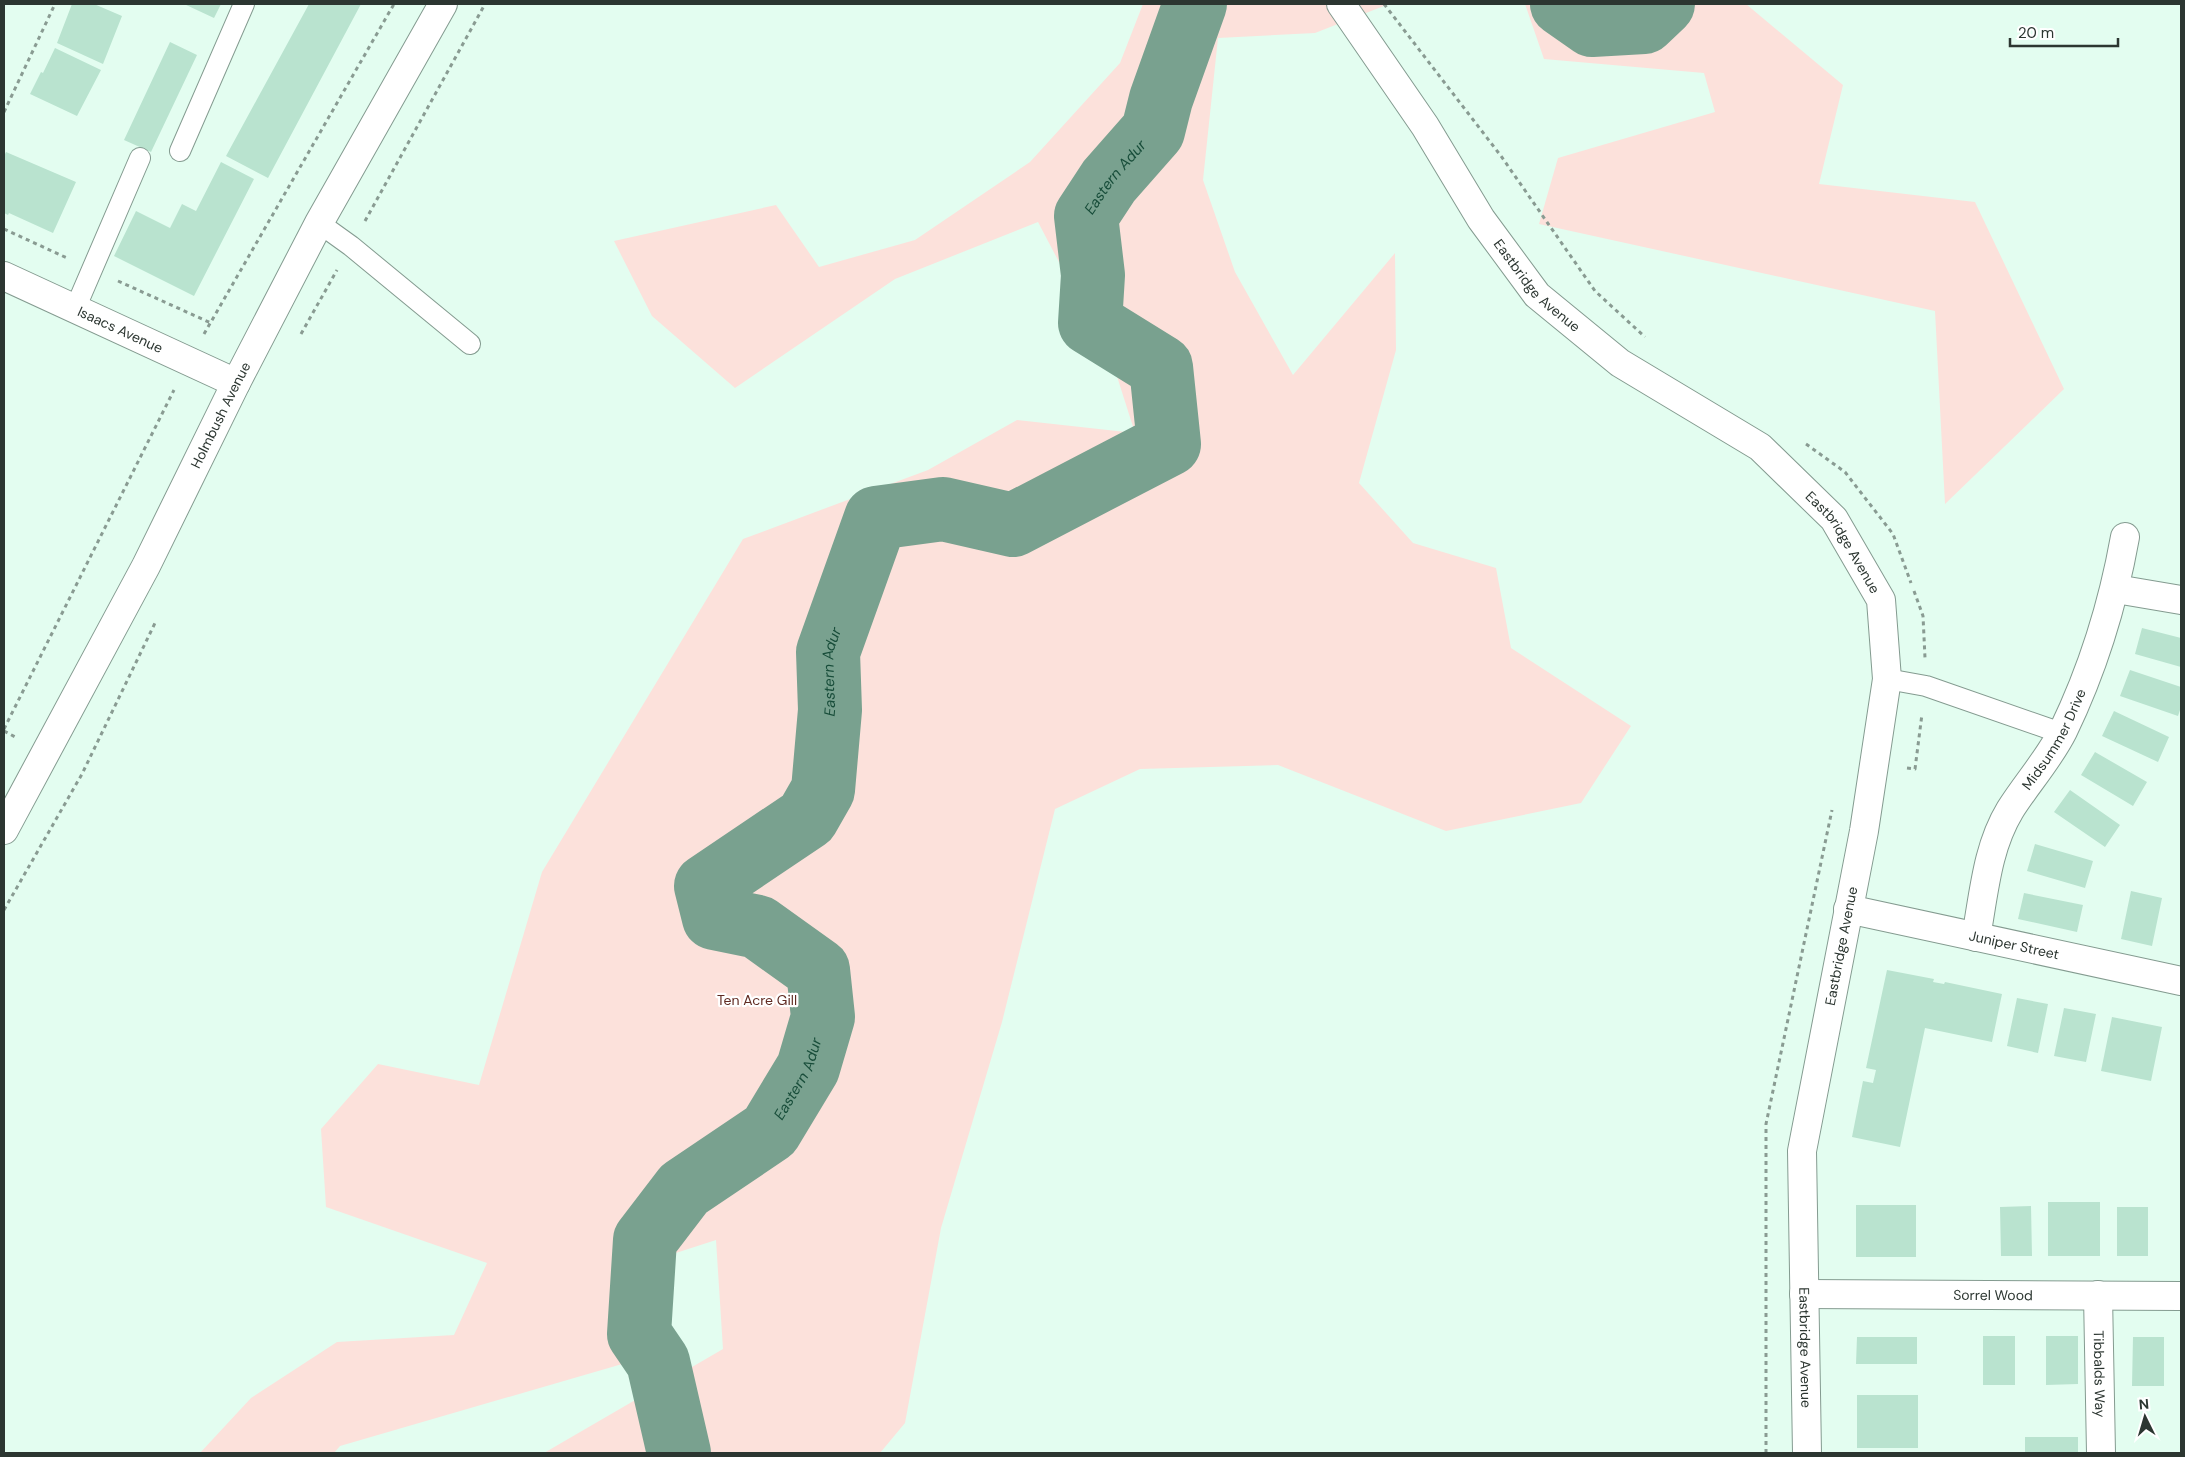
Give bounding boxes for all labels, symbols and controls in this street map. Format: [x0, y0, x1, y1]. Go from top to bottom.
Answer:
scale bar [2010, 15, 2118, 47]
text: 20 m [2018, 23, 2054, 43]
water label: Eastern Adur [1080, 135, 1151, 218]
street label: Eastbridge Avenue [1490, 235, 1584, 336]
street label: Isaacs Avenue [75, 302, 166, 357]
street label: Holmbush Avenue [186, 359, 254, 471]
street label: Eastbridge Avenue [1802, 487, 1884, 597]
water label: Eastern Adur [818, 624, 846, 717]
street label: Midsummer Drive [2018, 686, 2090, 793]
street label: Eastbridge Avenue [1821, 885, 1861, 1007]
street label: Juniper Street [1967, 926, 2061, 963]
park label: Ten Acre Gill [717, 991, 797, 1009]
water label: Eastern Adur [769, 1035, 826, 1123]
street label: Sorrel Wood [1953, 1286, 2033, 1304]
street label: Eastbridge Avenue [1795, 1287, 1815, 1408]
street label: Tibbalds Way [2090, 1330, 2109, 1418]
north arrow [2120, 1392, 2170, 1442]
text: N [2138, 1395, 2150, 1413]

